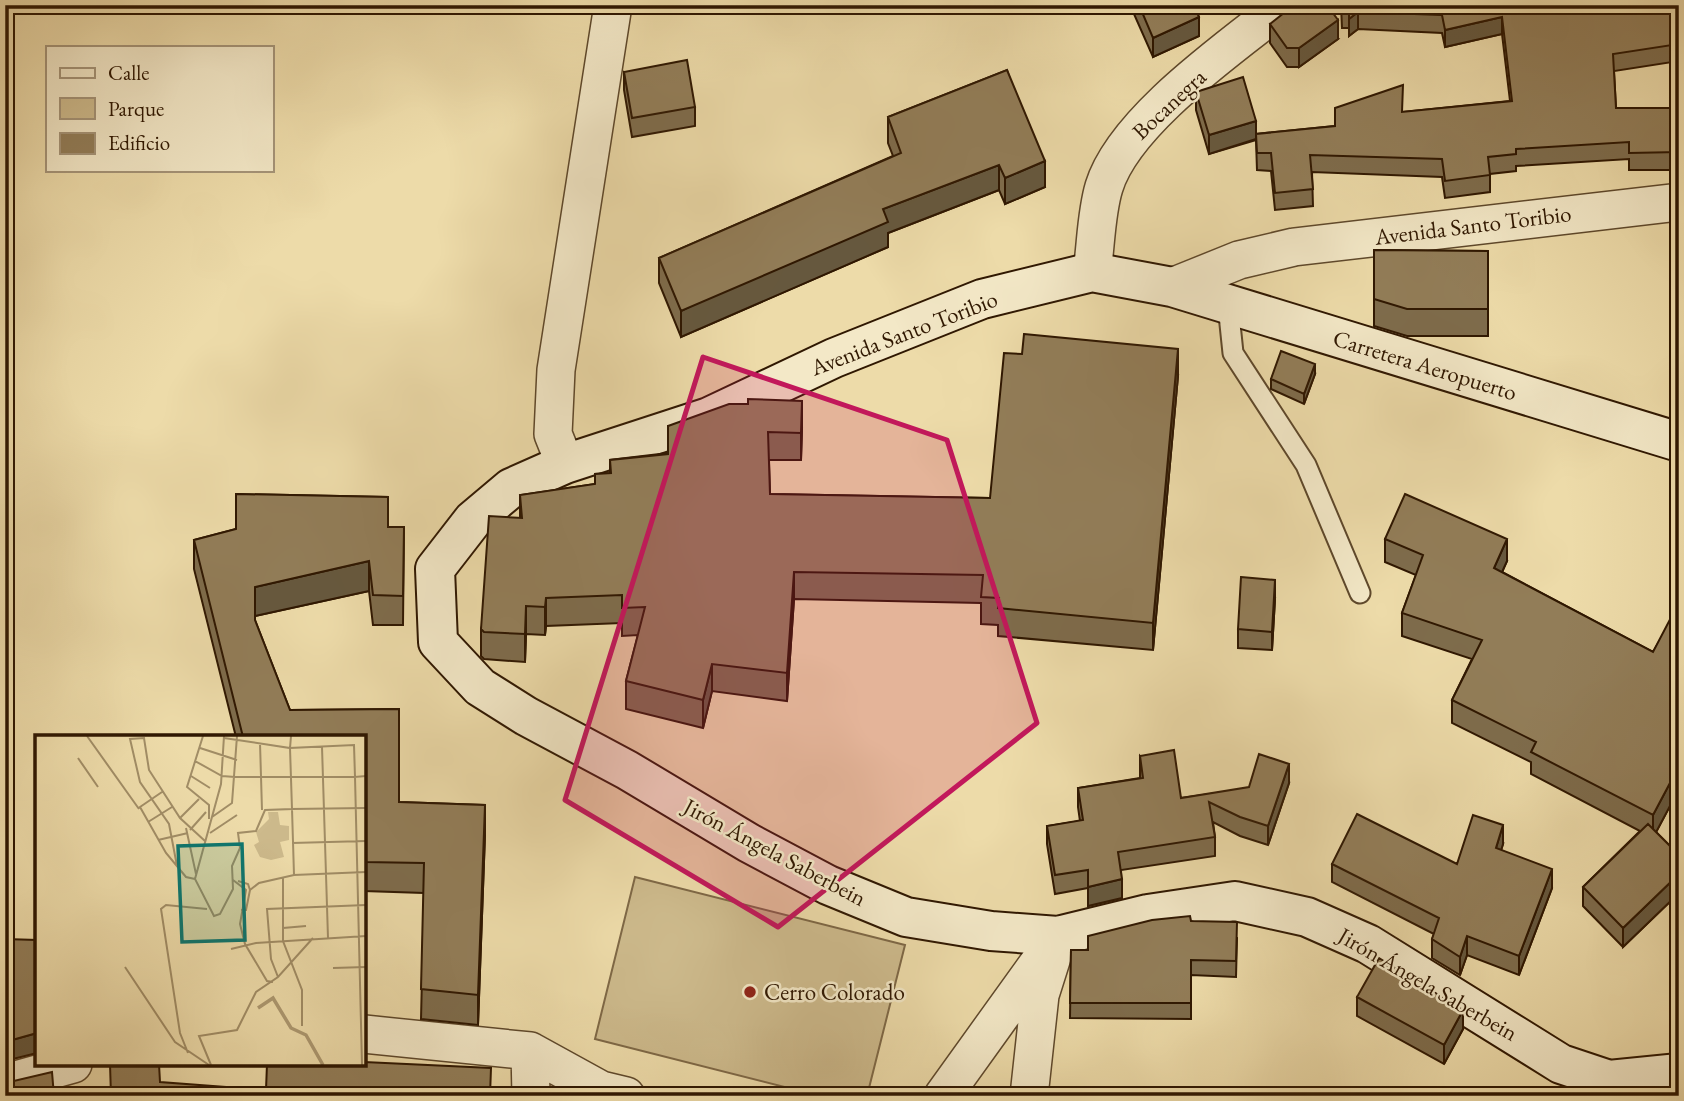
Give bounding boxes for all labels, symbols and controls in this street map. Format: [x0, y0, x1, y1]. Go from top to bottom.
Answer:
legend [46, 46, 273, 172]
text: Calle [108, 59, 150, 86]
street label: Bocanegra [1125, 61, 1213, 146]
text: Parque [108, 95, 164, 122]
text: Edificio [108, 129, 170, 156]
street label: Avenida Santo Toribio [1372, 198, 1573, 252]
street label: Avenida Santo Toribio [805, 284, 1002, 383]
street label: Carretera Aeropuerto [1329, 323, 1521, 407]
inset map [35, 735, 366, 1066]
street label: Jirón Ángela Saberbein [677, 790, 871, 913]
street label: Jirón Ángela Saberbein [1331, 919, 1523, 1048]
place label: Cerro Colorado [764, 977, 905, 1007]
marker: Cerro Colorado [742, 984, 758, 1000]

